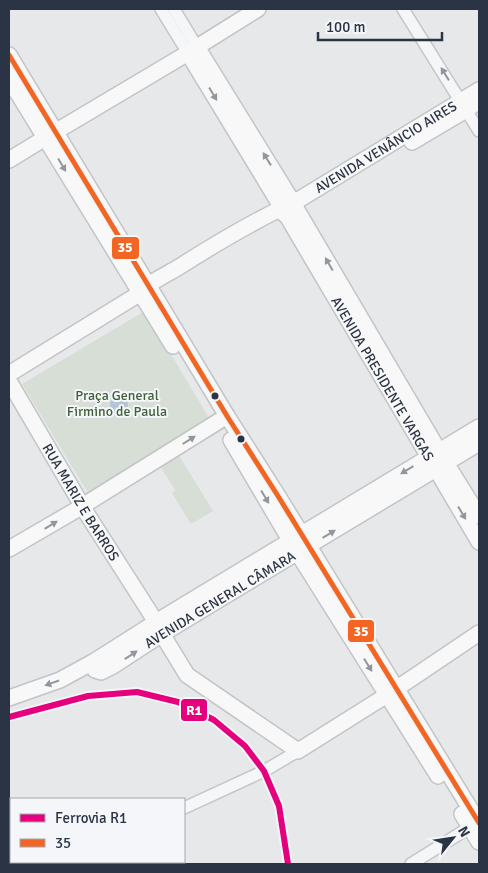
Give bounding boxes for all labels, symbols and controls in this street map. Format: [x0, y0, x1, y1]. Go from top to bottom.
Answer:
scale bar [318, 10, 442, 42]
text: 100 m [326, 18, 366, 36]
one-way arrow [440, 68, 449, 81]
one-way arrow [208, 88, 218, 101]
street label: AVENIDA VENÂNCIO AIRES [312, 97, 460, 197]
one-way arrow [262, 153, 271, 166]
one-way arrow [57, 159, 66, 172]
line badge: 35 [111, 236, 140, 260]
text: 35 [117, 239, 133, 256]
one-way arrow [325, 257, 334, 270]
street label: AVENIDA PRESIDENTE VARGAS [327, 294, 438, 464]
park label: Praça General Firmino de Paula [67, 387, 167, 420]
unlabelled marker [210, 391, 220, 401]
unlabelled marker [236, 434, 246, 444]
one-way arrow [183, 435, 196, 444]
street label: RUA MARIZ E BARROS [39, 441, 123, 564]
one-way arrow [401, 465, 414, 475]
one-way arrow [260, 491, 269, 504]
one-way arrow [457, 506, 466, 519]
one-way arrow [44, 520, 57, 529]
one-way arrow [323, 529, 336, 538]
street label: AVENIDA GENERAL CÂMARA [141, 547, 299, 652]
line badge: 35 [347, 619, 375, 643]
text: 35 [353, 623, 369, 640]
one-way arrow [124, 650, 137, 660]
one-way arrow [364, 659, 373, 672]
one-way arrow [44, 679, 59, 687]
line badge: R1 [180, 698, 208, 722]
text: R1 [186, 702, 203, 719]
legend [10, 798, 185, 863]
text: Ferrovia R1 [55, 809, 127, 827]
north arrow [428, 813, 478, 863]
text: N [454, 823, 474, 840]
text: 35 [55, 834, 71, 852]

